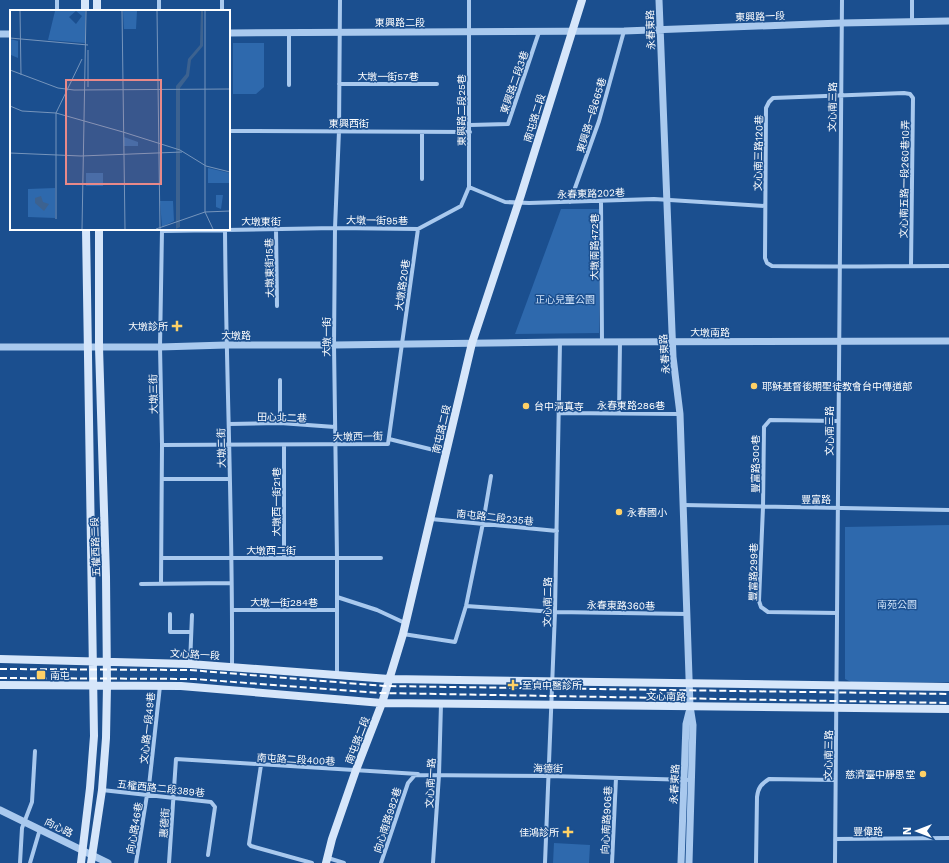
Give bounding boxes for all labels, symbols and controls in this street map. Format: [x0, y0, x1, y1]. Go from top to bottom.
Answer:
inset map [10, 10, 230, 230]
street label: 永春東路 [644, 10, 657, 50]
street label: 東興路一段 [735, 10, 785, 23]
street label: 東興路二段 [375, 17, 425, 28]
street label: 東興路二段3巷 [499, 49, 530, 115]
street label: 大墩一街57巷 [357, 71, 419, 82]
street label: 東興路二段25巷 [456, 74, 467, 146]
street label: 東興路一段665巷 [575, 76, 608, 154]
street label: 文心南三路 [827, 82, 838, 132]
street label: 南屯路二段 [522, 93, 547, 144]
street label: 文心南三路120巷 [752, 115, 765, 191]
street label: 東興西街 [329, 118, 369, 129]
street label: 文心南五路一段260巷10弄 [898, 120, 911, 238]
street label: 永春東路202巷 [557, 187, 625, 200]
street label: 大墩南路472巷 [589, 213, 600, 281]
street label: 大墩一街95巷 [346, 214, 408, 227]
street label: 大墩東街 [241, 216, 281, 227]
street label: 大墩東街15巷 [263, 238, 276, 298]
street label: 大墩路20巷 [393, 259, 412, 312]
park label: 正心兒童公園 [535, 294, 595, 305]
street label: 大墩一街 [321, 317, 332, 357]
marker: 大墩診所 [171, 320, 183, 332]
place label: 大墩診所 [128, 321, 168, 332]
street label: 大墩南路 [690, 327, 730, 338]
street label: 大墩路 [221, 330, 251, 341]
street label: 永春東路 [658, 334, 671, 374]
street label: 大墩三街 [148, 374, 159, 414]
marker: 耶穌基督後期聖徒教會台中傳道部 [749, 381, 759, 391]
place label: 耶穌基督後期聖徒教會台中傳道部 [762, 381, 912, 392]
street label: 永春東路286巷 [597, 400, 665, 411]
marker: 台中清真寺 [521, 401, 531, 411]
place label: 台中清真寺 [534, 401, 584, 412]
street label: 南屯路二段 [431, 404, 452, 455]
street label: 文心南三路 [824, 406, 835, 456]
street label: 田心北二巷 [257, 411, 307, 424]
street label: 大墩二街 [216, 428, 227, 468]
street label: 大墩西一街 [333, 431, 383, 442]
street label: 豐富路300巷 [750, 435, 761, 493]
street label: 大墩西一街21巷 [271, 467, 282, 537]
street label: 豐富路 [801, 494, 831, 505]
marker: 永春國小 [614, 507, 624, 517]
place label: 永春國小 [627, 507, 667, 518]
street label: 南屯路二段235巷 [456, 508, 534, 527]
street label: 五權西路二段 [89, 517, 102, 577]
street label: 豐富路299巷 [747, 543, 760, 601]
street label: 大墩西二街 [246, 545, 296, 556]
street label: 文心南二路 [542, 577, 553, 627]
street label: 大墩一街284巷 [250, 597, 318, 608]
street label: 永春東路360巷 [587, 599, 655, 612]
park label: 南苑公園 [877, 599, 917, 610]
street label: 文心路一段 [170, 648, 220, 661]
marker: 南屯 [35, 669, 47, 681]
place label: 南屯 [50, 670, 70, 681]
marker: 至貞中醫診所 [507, 679, 519, 691]
place label: 至貞中醫診所 [522, 680, 582, 691]
street label: 文心南路 [646, 691, 686, 702]
street label: 文心路一段49巷 [138, 692, 157, 765]
street label: 南屯路二段 [343, 715, 372, 765]
street label: 文心南三路 [823, 730, 834, 780]
street label: 南屯路二段400巷 [256, 752, 335, 767]
street label: 文心南一路 [424, 758, 437, 808]
street label: 海德街 [533, 763, 563, 774]
street label: 永春東路 [668, 764, 681, 804]
place label: 慈濟臺中靜思堂 [845, 769, 915, 780]
marker: 慈濟臺中靜思堂 [918, 769, 928, 779]
street label: 五權西路二段389巷 [117, 778, 205, 799]
street label: 向心南路982巷 [372, 786, 403, 854]
street label: 向心南路906巷 [599, 786, 614, 855]
street label: 向心路46巷 [125, 801, 144, 855]
street label: 惠德街 [158, 808, 171, 838]
north arrow [897, 811, 937, 851]
street label: 向心路 [43, 816, 75, 839]
marker: 佳鴻診所 [562, 826, 574, 838]
street label: 豐偉路 [853, 826, 883, 837]
place label: 佳鴻診所 [519, 827, 559, 838]
text: N [901, 827, 914, 835]

